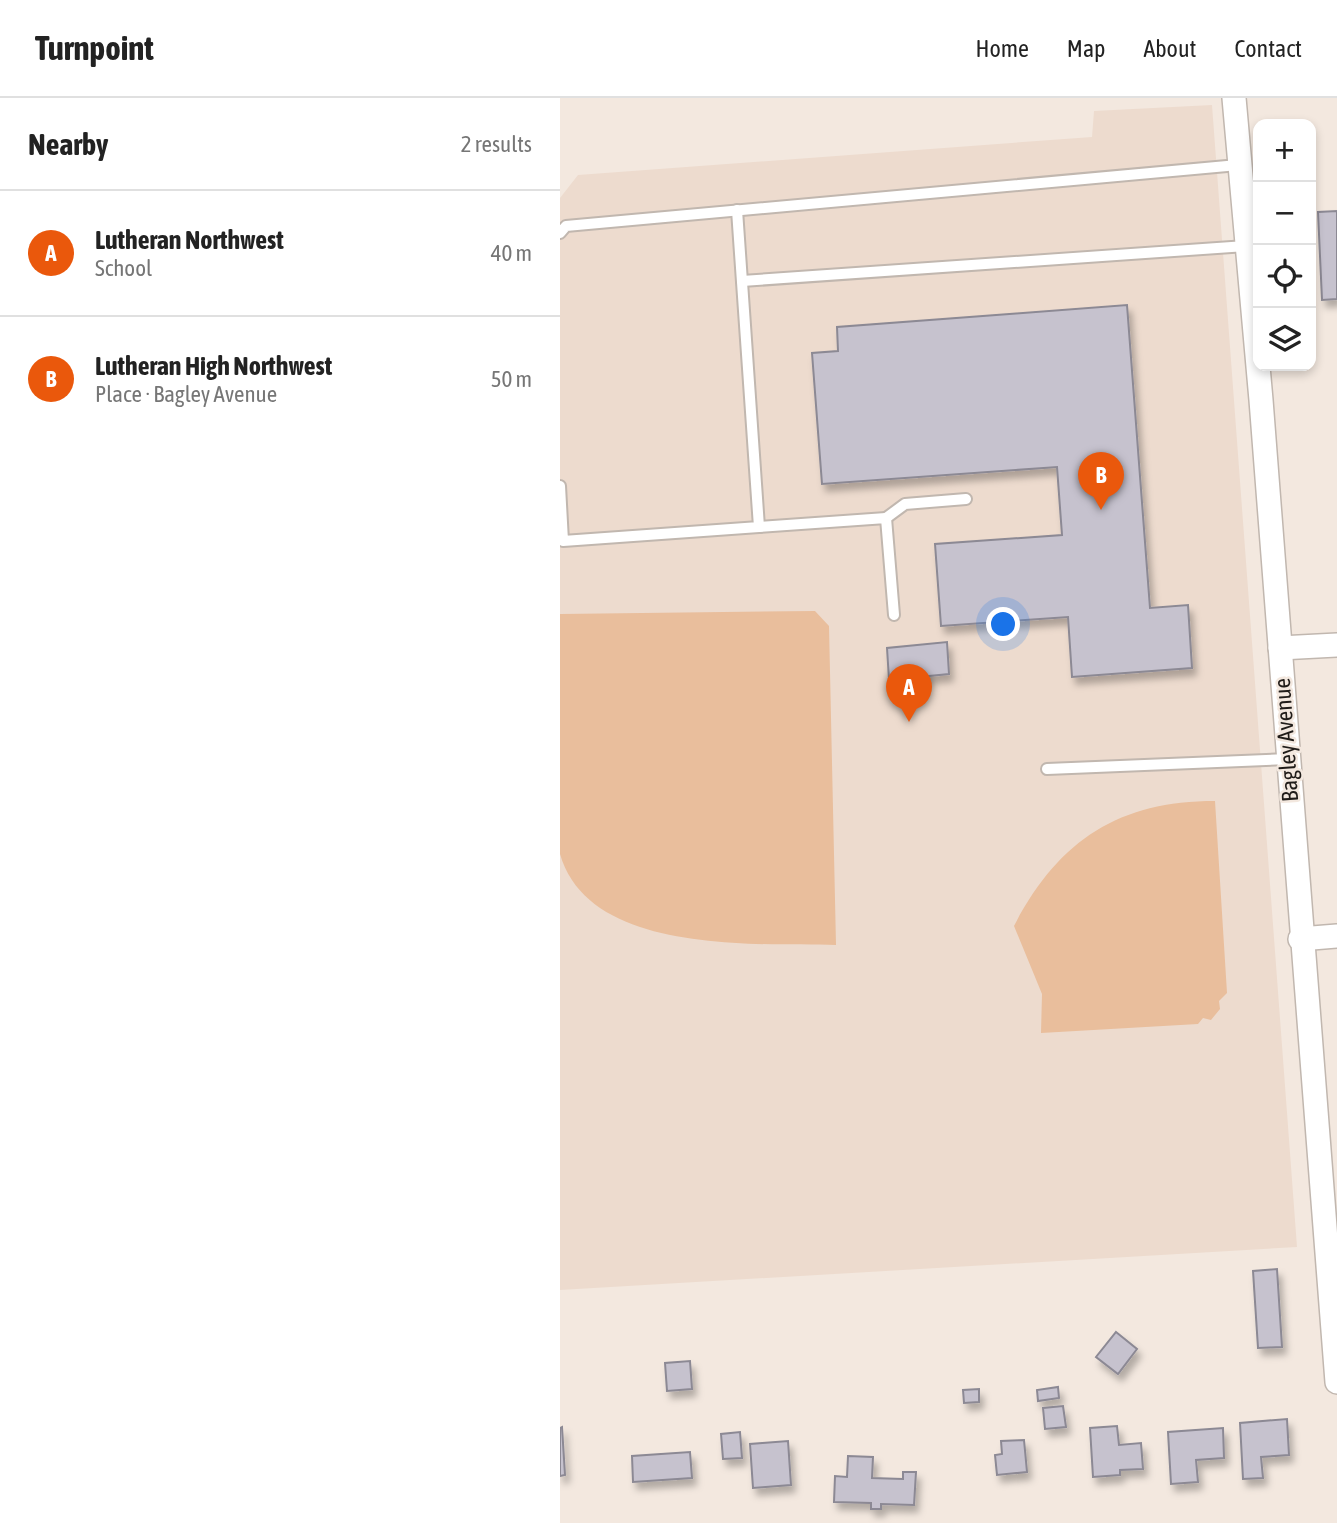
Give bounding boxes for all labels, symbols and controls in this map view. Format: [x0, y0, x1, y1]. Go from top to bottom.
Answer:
text: Turnpoint [35, 29, 154, 67]
text: Home [975, 35, 1029, 62]
text: Map [1067, 35, 1105, 62]
text: About [1143, 35, 1196, 62]
text: Contact [1234, 35, 1302, 62]
map controls [1253, 119, 1316, 371]
button: + [1253, 119, 1316, 182]
text: Nearby [28, 127, 108, 161]
text: 2 results [461, 131, 532, 157]
button: − [1253, 182, 1316, 245]
text: Lutheran Northwest [95, 225, 284, 255]
text: A [45, 240, 57, 266]
text: 40 m [491, 240, 532, 266]
button: locate [1253, 245, 1316, 308]
text: School [95, 255, 152, 281]
button: layers [1253, 308, 1316, 371]
text: Lutheran High Northwest [95, 351, 332, 381]
text: B [46, 366, 56, 392]
text: 50 m [491, 366, 532, 392]
text: Place · Bagley Avenue [95, 381, 277, 407]
pin: B [1078, 452, 1124, 510]
your location [986, 607, 1020, 641]
pin: A [886, 664, 932, 722]
street label: Bagley Avenue [1269, 677, 1303, 803]

